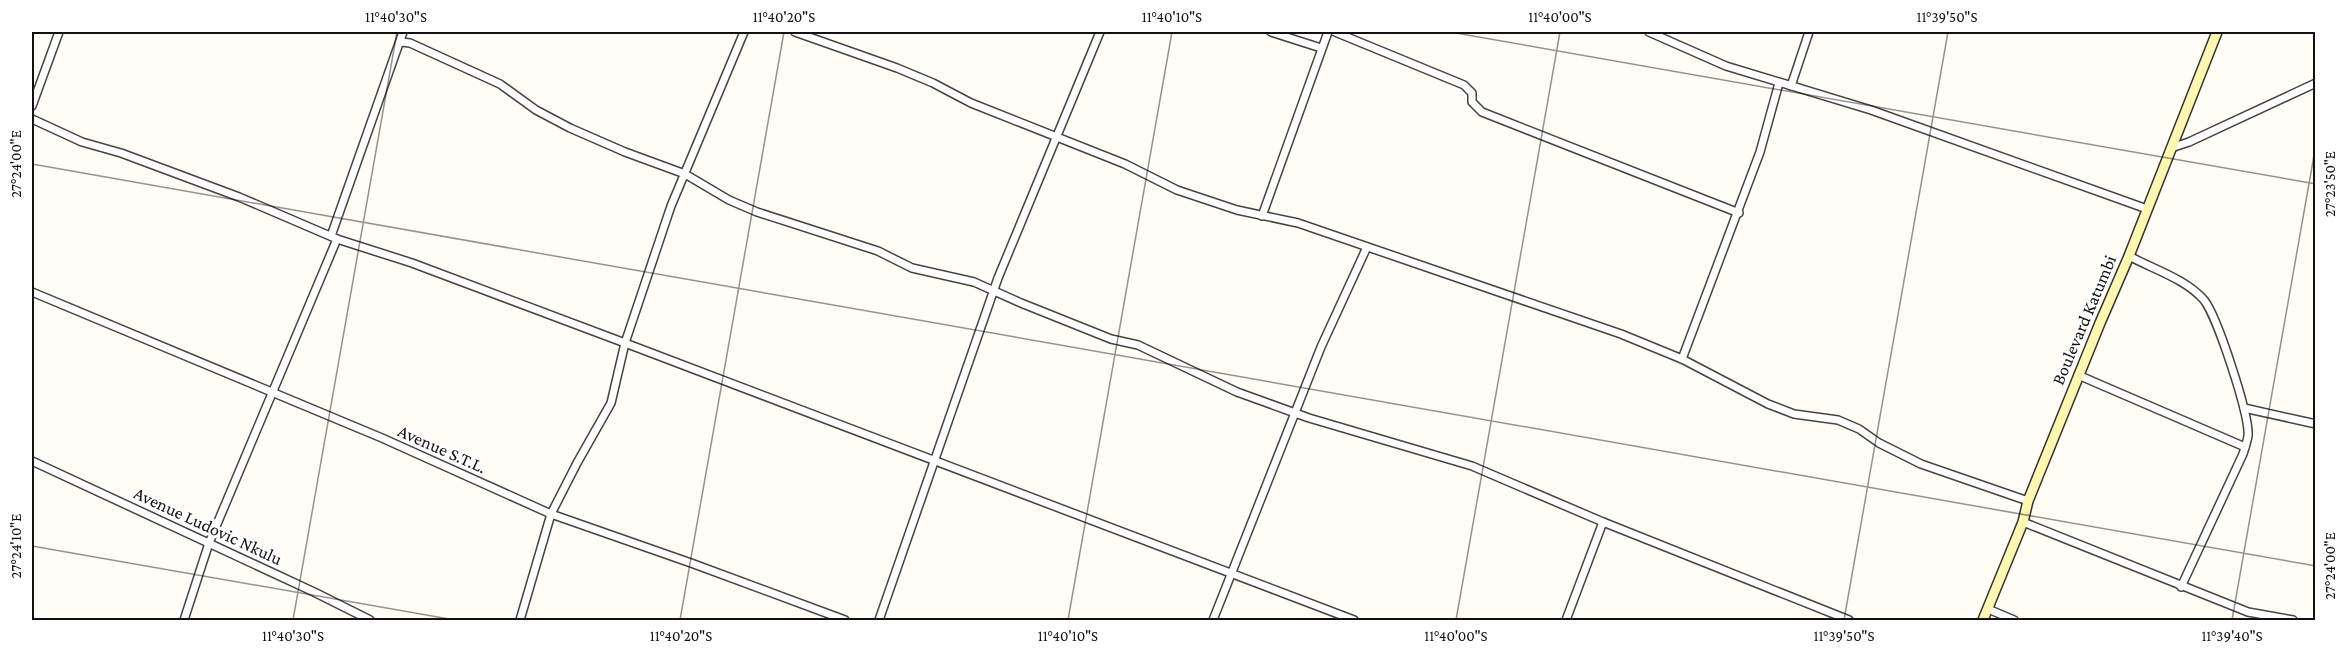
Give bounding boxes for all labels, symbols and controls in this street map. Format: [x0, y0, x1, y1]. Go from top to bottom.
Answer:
text: 11°40'30"S [365, 9, 427, 25]
text: 11°40'20"S [753, 9, 815, 25]
text: 11°40'10"S [1142, 9, 1202, 25]
text: 11°40'00"S [1528, 9, 1592, 25]
text: 11°39'50"S [1917, 9, 1977, 25]
text: 27°24'00"E [8, 130, 24, 198]
text: 27°23'50"E [2322, 151, 2338, 217]
street label: Boulevard Katumbi [2048, 252, 2120, 388]
street label: Avenue S.T.L. [395, 421, 489, 477]
street label: Avenue Ludovic Nkulu [131, 483, 286, 569]
text: 27°24'10"E [8, 514, 24, 578]
text: 27°24'00"E [2322, 532, 2338, 600]
text: 11°40'30"S [262, 628, 324, 644]
text: 11°40'20"S [650, 628, 712, 644]
text: 11°40'10"S [1038, 628, 1098, 644]
text: 11°40'00"S [1424, 628, 1488, 644]
text: 11°39'50"S [1814, 628, 1874, 644]
text: 11°39'40"S [2201, 628, 2263, 644]

